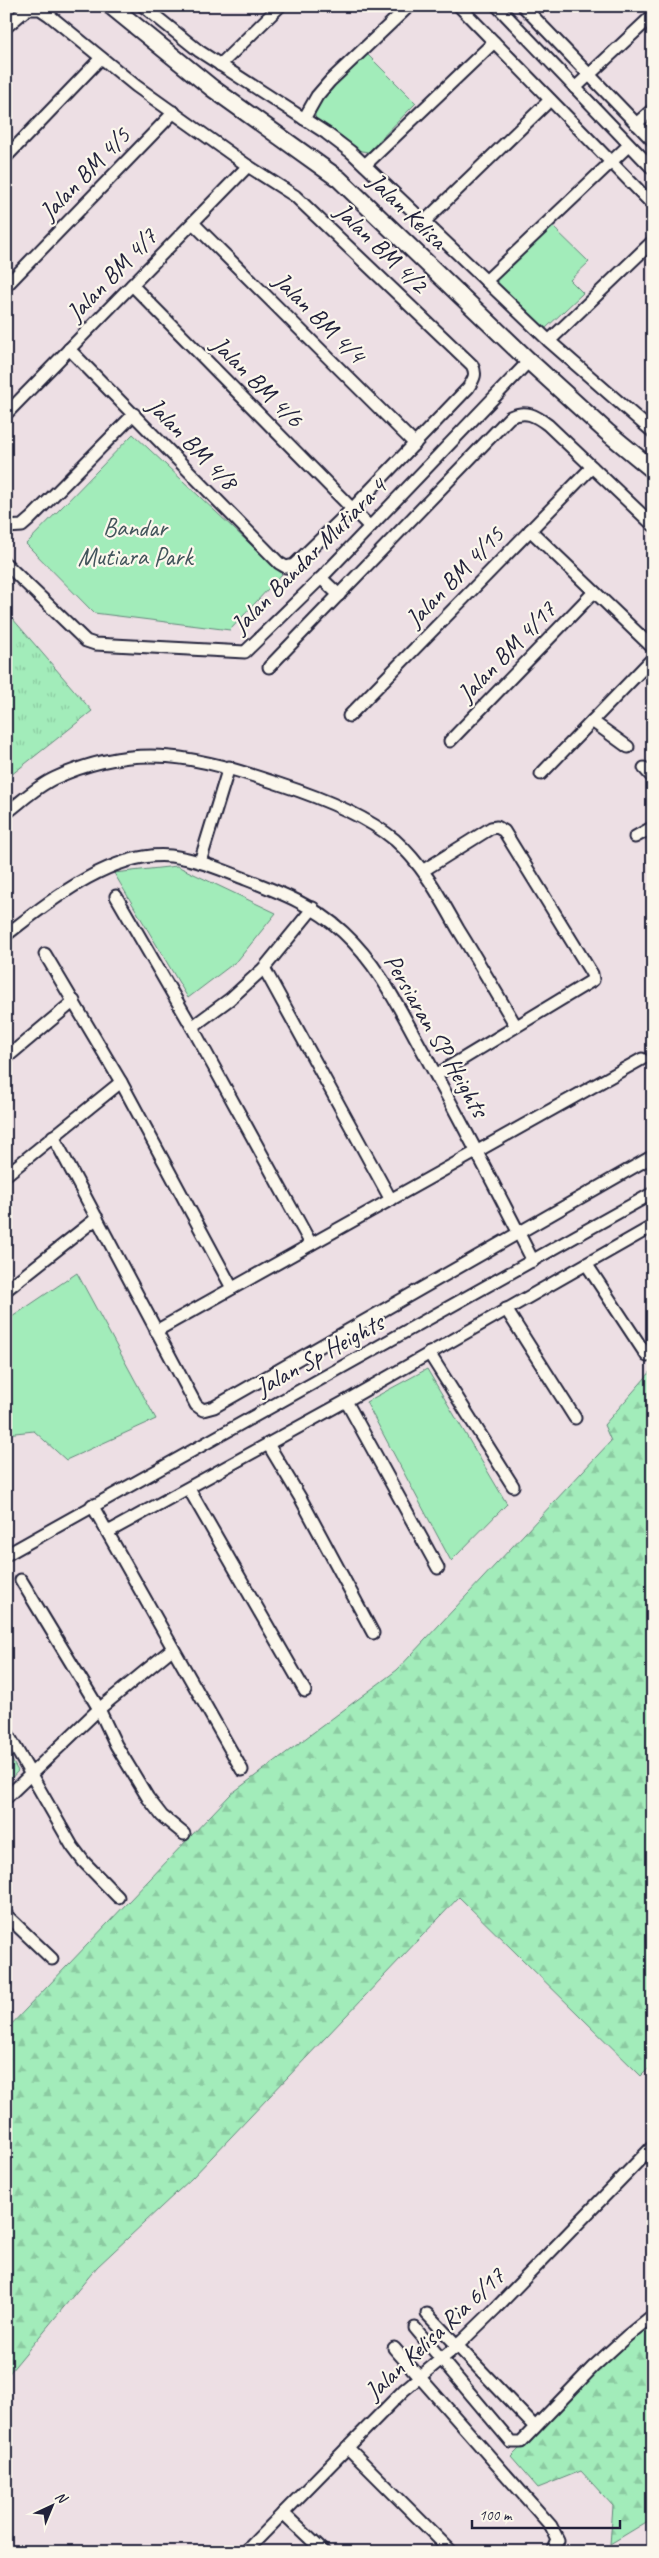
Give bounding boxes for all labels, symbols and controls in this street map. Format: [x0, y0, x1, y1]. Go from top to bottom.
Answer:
street label: Jalan BM 4/5 [32, 119, 138, 228]
street label: Jalan Kelisa [361, 165, 455, 257]
street label: Jalan BM 4/2 [327, 195, 436, 301]
street label: Jalan BM 4/7 [59, 220, 165, 329]
street label: Jalan BM 4/4 [266, 264, 374, 372]
street label: Jalan BM 4/6 [204, 328, 311, 435]
street label: Jalan BM 4/8 [139, 390, 246, 499]
street label: Jalan Bandar Mutiara 4 [223, 469, 395, 641]
park label: Bandar Mutiara Park [78, 512, 194, 573]
street label: Jalan BM 4/15 [398, 518, 512, 635]
street label: Jalan BM 4/17 [450, 593, 564, 710]
street label: Persiaran SP Heights [377, 948, 497, 1125]
street label: Jalan Sp Heights [249, 1305, 391, 1404]
street label: Jalan Kelisa Ria 6/17 [357, 2259, 513, 2408]
north arrow [28, 2480, 78, 2530]
text: N [52, 2488, 71, 2508]
scale bar [472, 2498, 619, 2530]
text: 100 m [479, 2506, 513, 2525]

